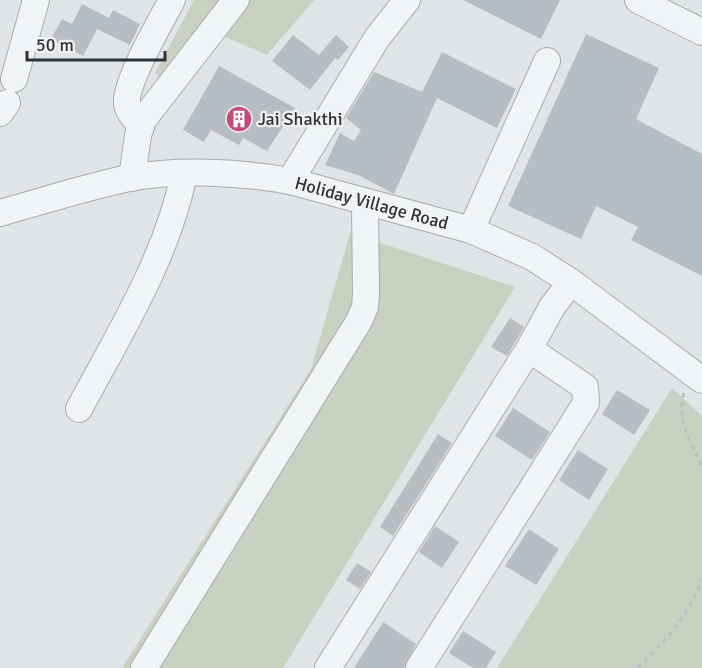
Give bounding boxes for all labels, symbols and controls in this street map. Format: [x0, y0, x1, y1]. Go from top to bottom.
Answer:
scale bar [27, 24, 165, 62]
text: 50 m [36, 34, 74, 56]
building icon: Jai Shakthi [224, 104, 254, 134]
place label: Jai Shakthi [258, 108, 343, 130]
street label: Holiday Village Road [292, 172, 451, 234]

